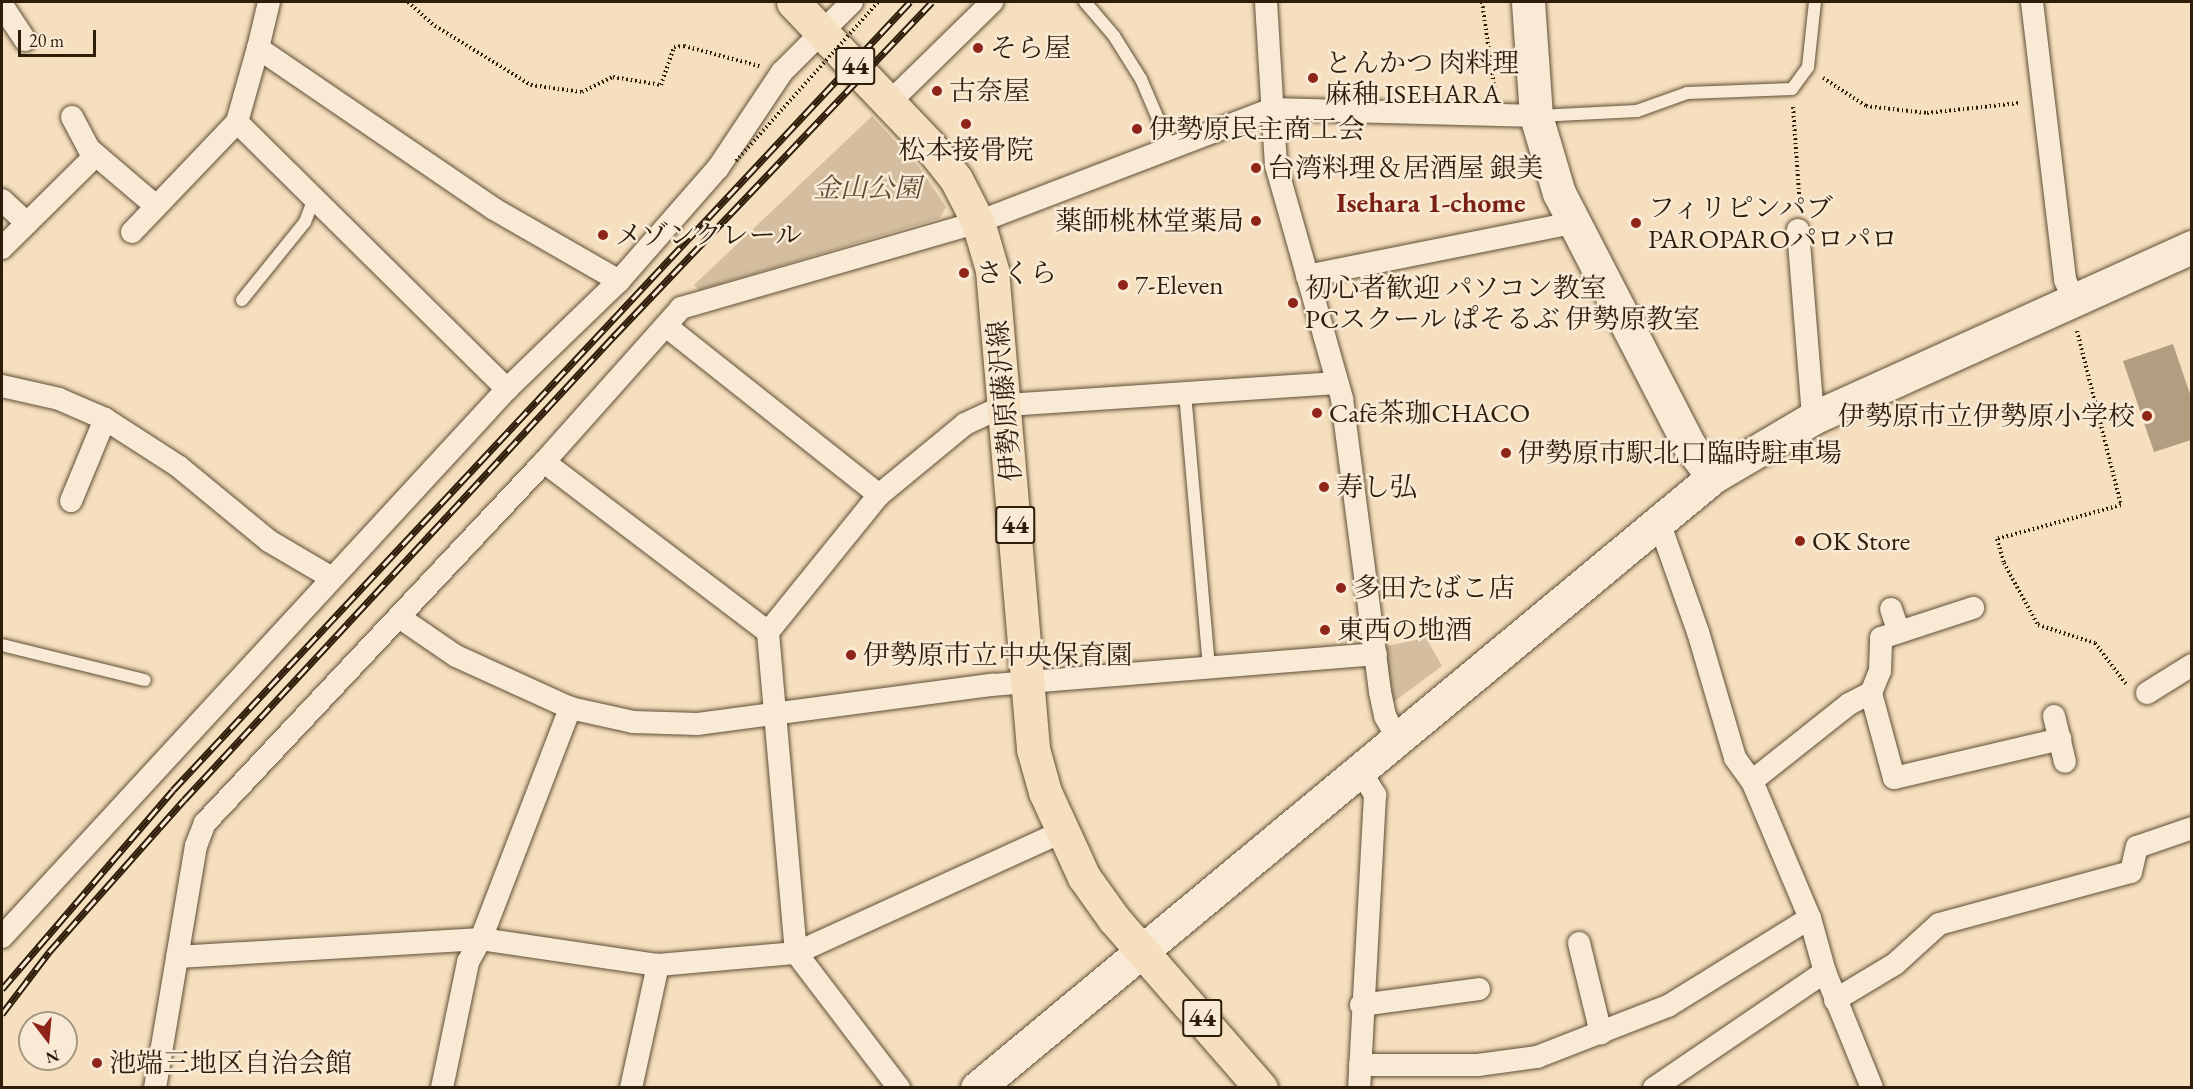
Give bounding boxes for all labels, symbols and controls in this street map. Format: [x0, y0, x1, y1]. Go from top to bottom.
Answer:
scale bar [21, 18, 99, 56]
text: 20 m [29, 29, 64, 52]
place label: そら屋 [990, 32, 1071, 64]
marker: そら屋 [971, 41, 985, 55]
road number: 44 [834, 43, 876, 89]
place label: とんかつ 肉料理 麻秞 ISEHARA [1325, 46, 1519, 109]
marker: とんかつ 肉料理 麻秞 ISEHARA [1306, 71, 1320, 85]
place label: 古奈屋 [949, 75, 1030, 107]
marker: 古奈屋 [930, 84, 944, 98]
place label: 伊勢原民主商工会 [1149, 113, 1365, 145]
marker: 松本接骨院 [959, 117, 973, 131]
marker: 伊勢原民主商工会 [1130, 122, 1144, 136]
place label: 松本接骨院 [899, 134, 1033, 166]
place label: 台湾料理＆居酒屋 銀美 [1268, 152, 1543, 184]
marker: 台湾料理＆居酒屋 銀美 [1249, 161, 1263, 175]
park label: 金山公園 [813, 172, 921, 204]
district label: Isehara 1-chome [1336, 185, 1526, 219]
place label: フィリピンパブ PAROPAROパロパロ [1648, 191, 1898, 254]
place label: 薬師桃林堂薬局 [1055, 205, 1244, 237]
marker: 薬師桃林堂薬局 [1249, 214, 1263, 228]
marker: フィリピンパブ PAROPAROパロパロ [1629, 216, 1643, 230]
place label: メゾンクレール [615, 219, 804, 251]
marker: メゾンクレール [596, 228, 610, 242]
place label: さくら [976, 257, 1057, 289]
marker: さくら [957, 266, 971, 280]
place label: 7-Eleven [1135, 269, 1224, 301]
place label: 初心者歓迎 パソコン教室 PCスクール ぱそるぶ 伊勢原教室 [1305, 271, 1701, 334]
marker: 7-Eleven [1116, 278, 1130, 292]
marker: 初心者歓迎 パソコン教室 PCスクール ぱそるぶ 伊勢原教室 [1286, 296, 1300, 310]
street label: 伊勢原藤沢線 [981, 319, 1027, 483]
place label: Cafē茶珈CHACO [1329, 397, 1530, 429]
place label: 伊勢原市立伊勢原小学校 [1838, 400, 2135, 432]
marker: Cafē茶珈CHACO [1310, 406, 1324, 420]
marker: 伊勢原市立伊勢原小学校 [2140, 409, 2154, 423]
place label: 伊勢原市駅北口臨時駐車場 [1518, 437, 1842, 469]
marker: 伊勢原市駅北口臨時駐車場 [1499, 446, 1513, 460]
place label: 寿し弘 [1336, 471, 1417, 503]
marker: 寿し弘 [1317, 480, 1331, 494]
road number: 44 [994, 502, 1036, 548]
place label: OK Store [1812, 525, 1910, 557]
marker: OK Store [1793, 534, 1807, 548]
place label: 多田たばこ店 [1353, 572, 1515, 604]
marker: 多田たばこ店 [1334, 581, 1348, 595]
place label: 東西の地酒 [1337, 614, 1472, 646]
marker: 東西の地酒 [1318, 623, 1332, 637]
place label: 伊勢原市立中央保育園 [863, 639, 1133, 671]
marker: 伊勢原市立中央保育園 [844, 648, 858, 662]
road number: 44 [1181, 995, 1223, 1041]
north arrow [18, 1011, 78, 1071]
text: N [43, 1045, 62, 1069]
place label: 池端三地区自治会館 [109, 1047, 352, 1079]
marker: 池端三地区自治会館 [90, 1056, 104, 1070]

